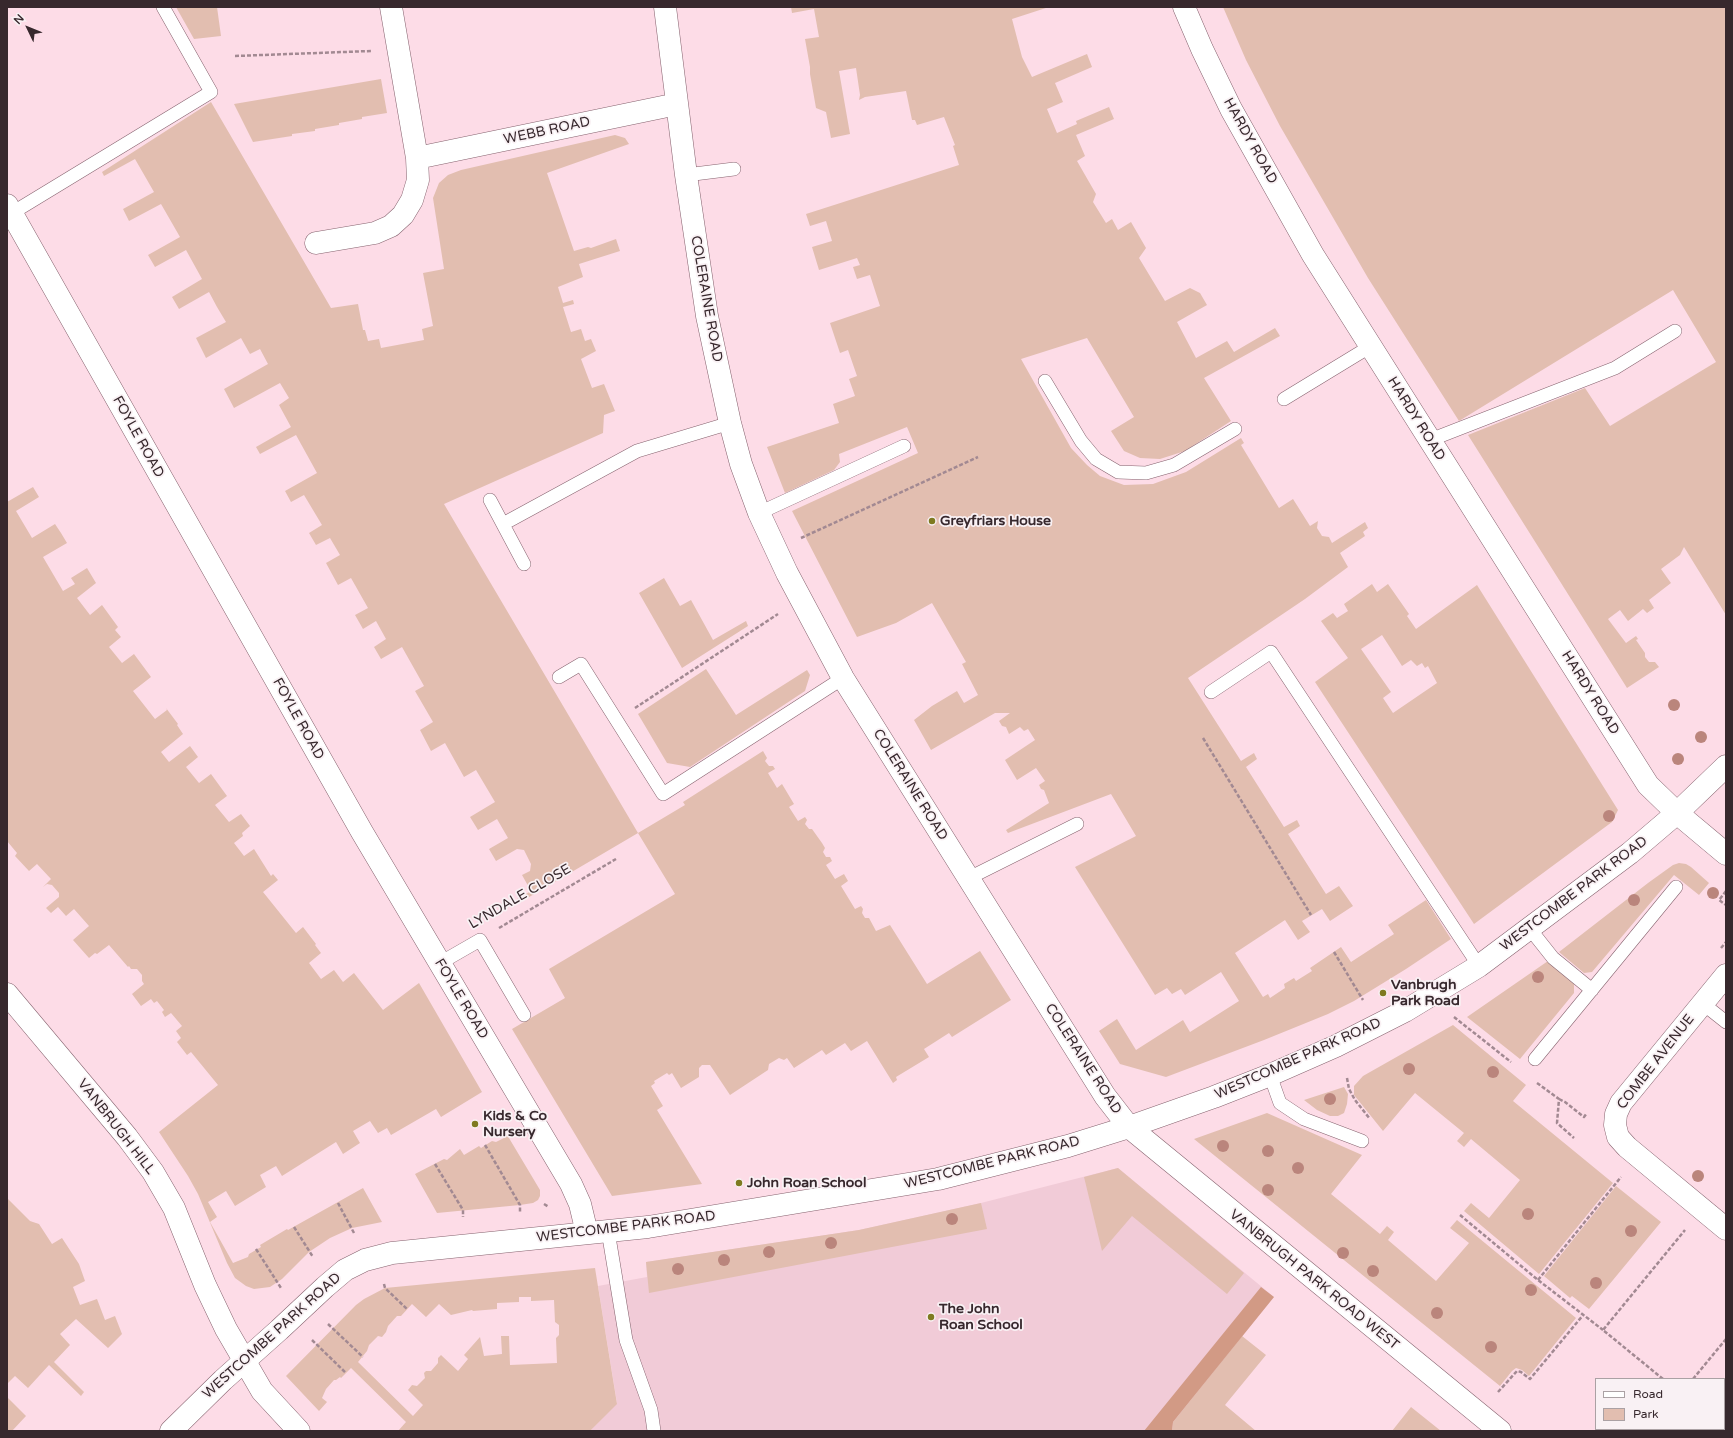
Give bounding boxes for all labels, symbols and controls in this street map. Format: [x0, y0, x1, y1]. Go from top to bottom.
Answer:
north arrow [8, 8, 48, 48]
text: N [11, 12, 27, 27]
street label: HARDY ROAD [1219, 95, 1281, 187]
street label: WEBB ROAD [502, 114, 592, 148]
street label: COLERAINE ROAD [687, 234, 725, 364]
street label: HARDY ROAD [1384, 374, 1448, 464]
street label: FOYLE ROAD [109, 393, 167, 481]
place label: Greyfriars House [940, 513, 1051, 529]
marker: Greyfriars House [927, 516, 937, 526]
street label: HARDY ROAD [1558, 648, 1622, 738]
street label: FOYLE ROAD [269, 675, 327, 763]
street label: COLERAINE ROAD [869, 726, 951, 844]
street label: WESTCOMBE PARK ROAD [1497, 833, 1651, 955]
street label: LYNDALE CLOSE [466, 861, 574, 933]
street label: FOYLE ROAD [430, 956, 492, 1042]
place label: Vanbrugh Park Road [1391, 977, 1460, 1010]
marker: Vanbrugh Park Road [1378, 988, 1388, 998]
street label: COLERAINE ROAD [1041, 1001, 1125, 1117]
street label: COMBE AVENUE [1614, 1011, 1698, 1113]
street label: WESTCOMBE PARK ROAD [1212, 1015, 1384, 1103]
street label: VANBRUGH HILL [73, 1076, 159, 1178]
place label: Kids & Co Nursery [483, 1108, 547, 1140]
marker: Kids & Co Nursery [470, 1119, 480, 1129]
street label: WESTCOMBE PARK ROAD [902, 1133, 1082, 1193]
place label: John Roan School [747, 1175, 866, 1191]
marker: John Roan School [734, 1178, 744, 1188]
street label: VANBRUGH PARK ROAD WEST [1226, 1206, 1402, 1354]
street label: WESTCOMBE PARK ROAD [535, 1208, 717, 1246]
street label: WESTCOMBE PARK ROAD [199, 1269, 345, 1403]
place label: The John Roan School [939, 1301, 1023, 1334]
marker: The John Roan School [926, 1312, 936, 1322]
legend [1595, 1378, 1725, 1430]
text: Road [1633, 1387, 1663, 1401]
text: Park [1633, 1407, 1659, 1421]

